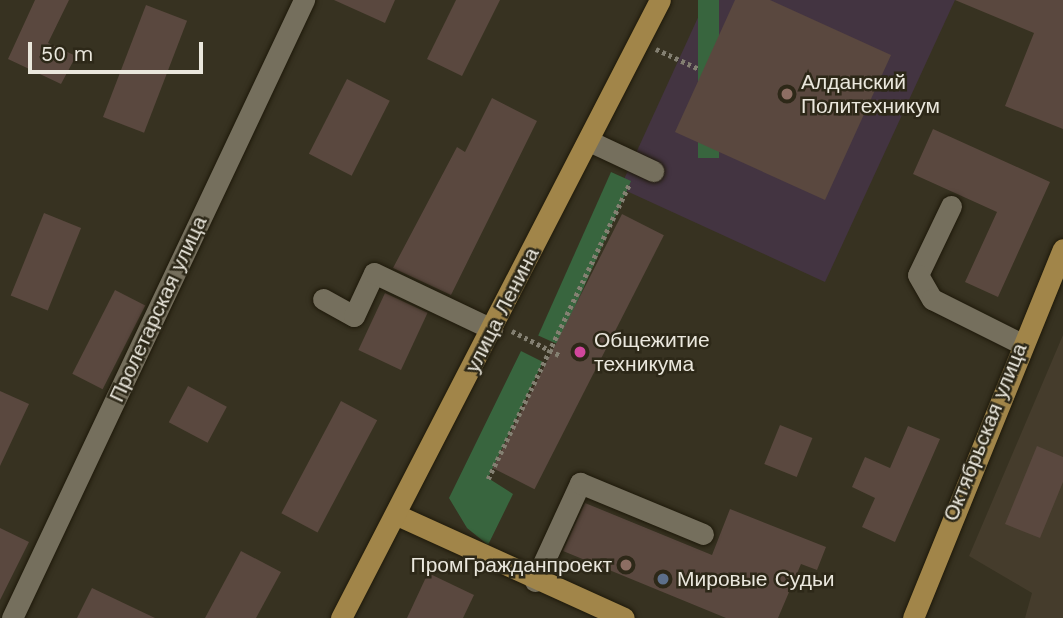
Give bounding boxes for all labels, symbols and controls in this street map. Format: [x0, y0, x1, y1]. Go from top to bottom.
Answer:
scale bar [32, 28, 206, 72]
text: 50 m [41, 41, 93, 66]
place label: Алданский Политехникум [801, 69, 940, 119]
marker: Алданский Политехникум [779, 86, 795, 102]
street label: Пролетарская улица [104, 212, 212, 406]
street label: улица Ленина [460, 243, 544, 377]
place label: Общежитие техникума [594, 327, 710, 377]
street label: Октябрьская улица [938, 339, 1032, 525]
marker: Общежитие техникума [572, 344, 588, 360]
place label: ПромГражданпроект [411, 552, 612, 578]
marker: ПромГражданпроект [618, 557, 634, 573]
place label: Мировые Судьи [677, 566, 835, 592]
marker: Мировые Судьи [655, 571, 671, 587]

